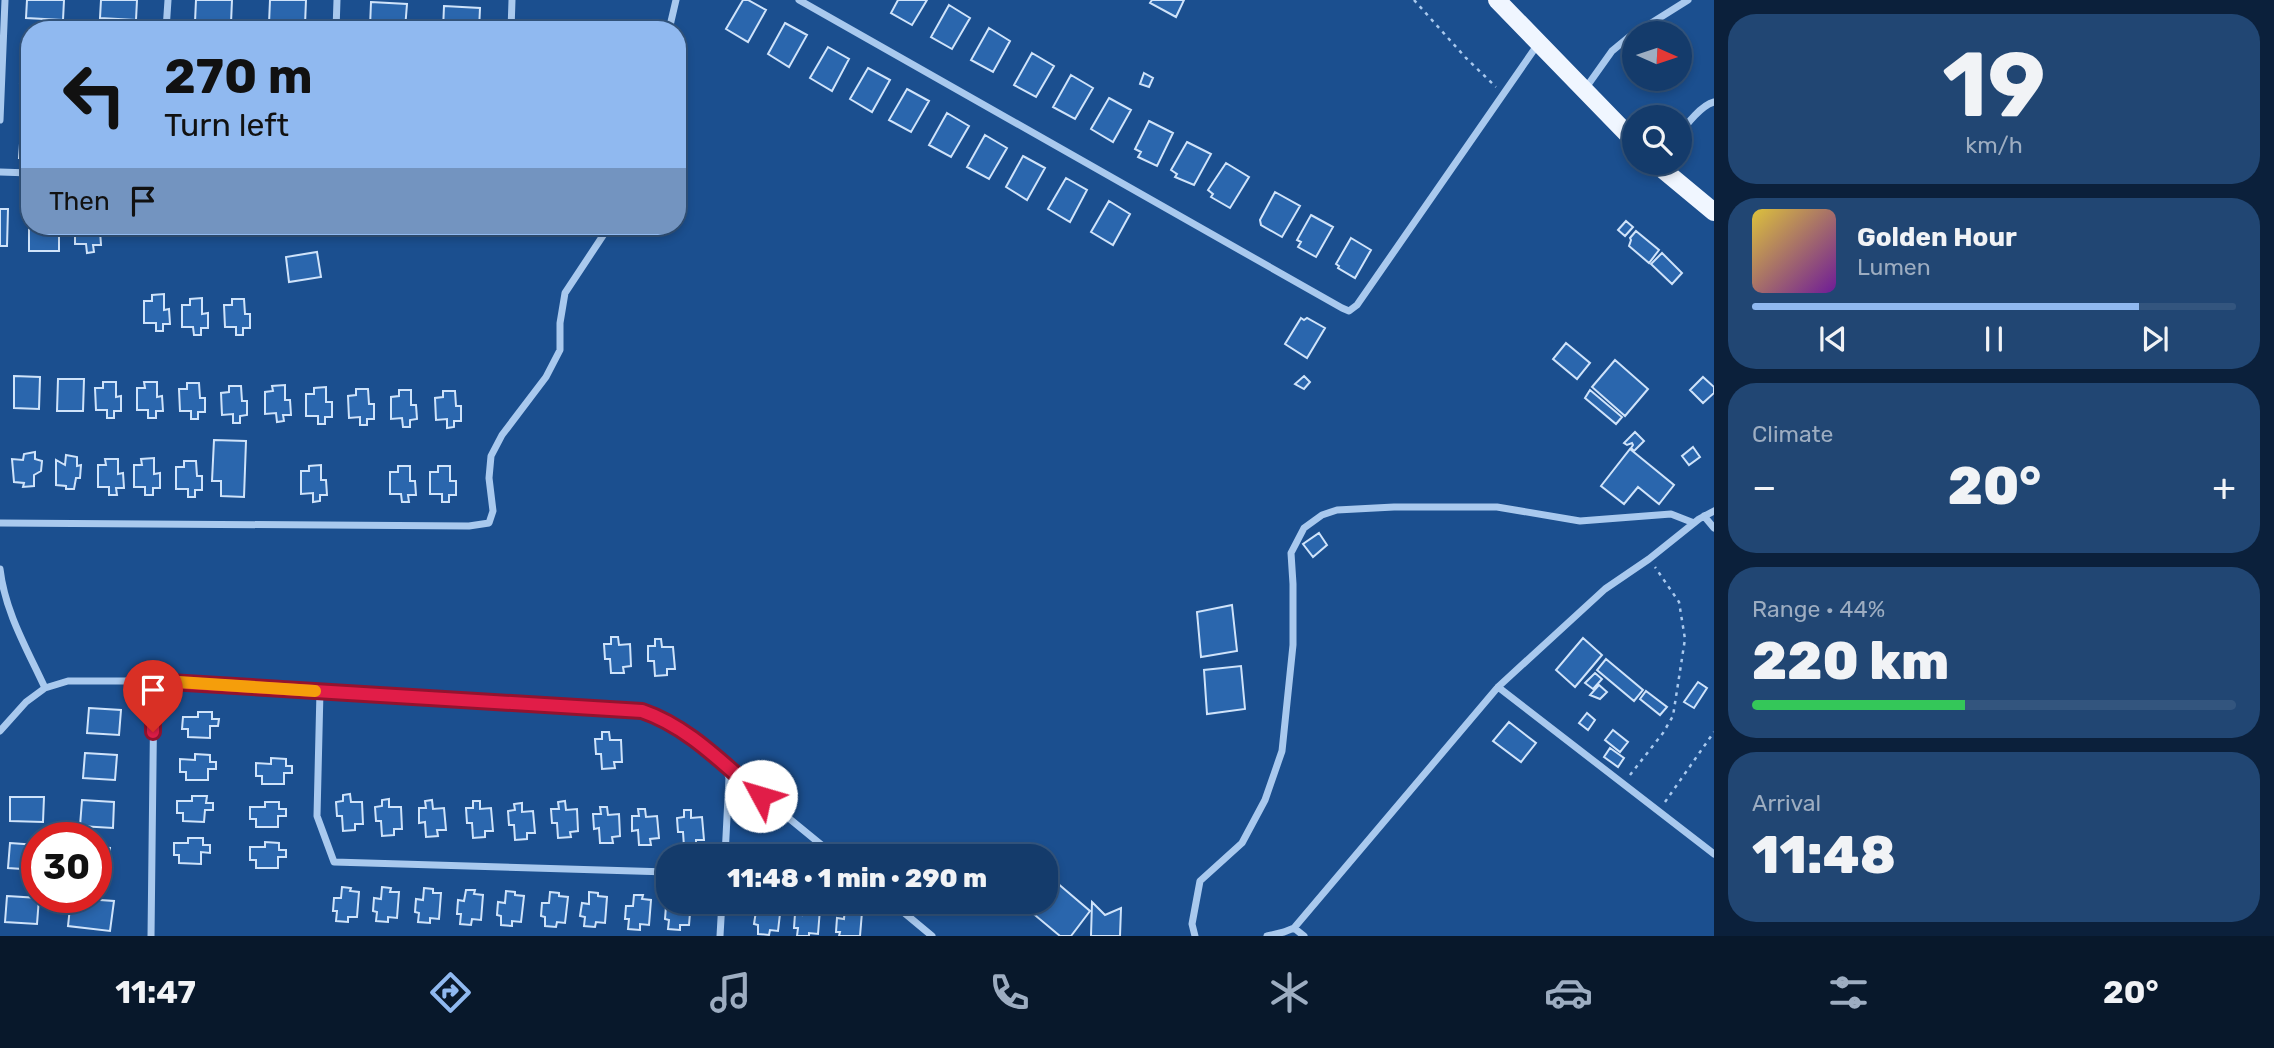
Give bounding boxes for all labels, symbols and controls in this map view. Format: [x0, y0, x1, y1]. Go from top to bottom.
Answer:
north arrow [1622, 21, 1692, 91]
map controls [1622, 21, 1692, 175]
text: 19 [1942, 31, 2046, 139]
text: 270 m [164, 47, 313, 105]
icon: left [49, 49, 140, 140]
button: search [1622, 105, 1692, 175]
text: Turn left [164, 106, 289, 144]
text: km/h [1965, 131, 2023, 159]
icon: arrive [124, 182, 162, 220]
text: Then [49, 186, 110, 217]
text: Golden Hour [1857, 222, 2017, 253]
text: Lumen [1857, 253, 1931, 281]
icon: previous [1814, 320, 1852, 358]
icon: pause [1975, 320, 2013, 358]
icon: next [2136, 320, 2174, 358]
text: Climate [1752, 420, 1833, 448]
text: 20° [1948, 455, 2041, 517]
text: − [1752, 464, 1777, 510]
text: + [2212, 464, 2236, 510]
text: Range · 44% [1752, 595, 1885, 623]
text: 220 km [1752, 630, 1949, 692]
pin [123, 660, 183, 732]
icon: arrive [134, 671, 172, 709]
position arrow [724, 759, 798, 833]
text: Arrival [1752, 789, 1821, 817]
speed limit sign: 30 [21, 822, 112, 913]
text: 11:48 [1752, 824, 1896, 886]
text: 11:48 · 1 min · 290 m [727, 863, 987, 894]
icon: directions [426, 968, 475, 1017]
icon: music [706, 968, 755, 1017]
icon: phone [985, 968, 1034, 1017]
icon: climate [1265, 968, 1314, 1017]
icon: car [1544, 968, 1593, 1017]
icon: filters [1824, 968, 1873, 1017]
text: 11:47 [115, 973, 196, 1011]
text: 20° [2103, 973, 2159, 1011]

